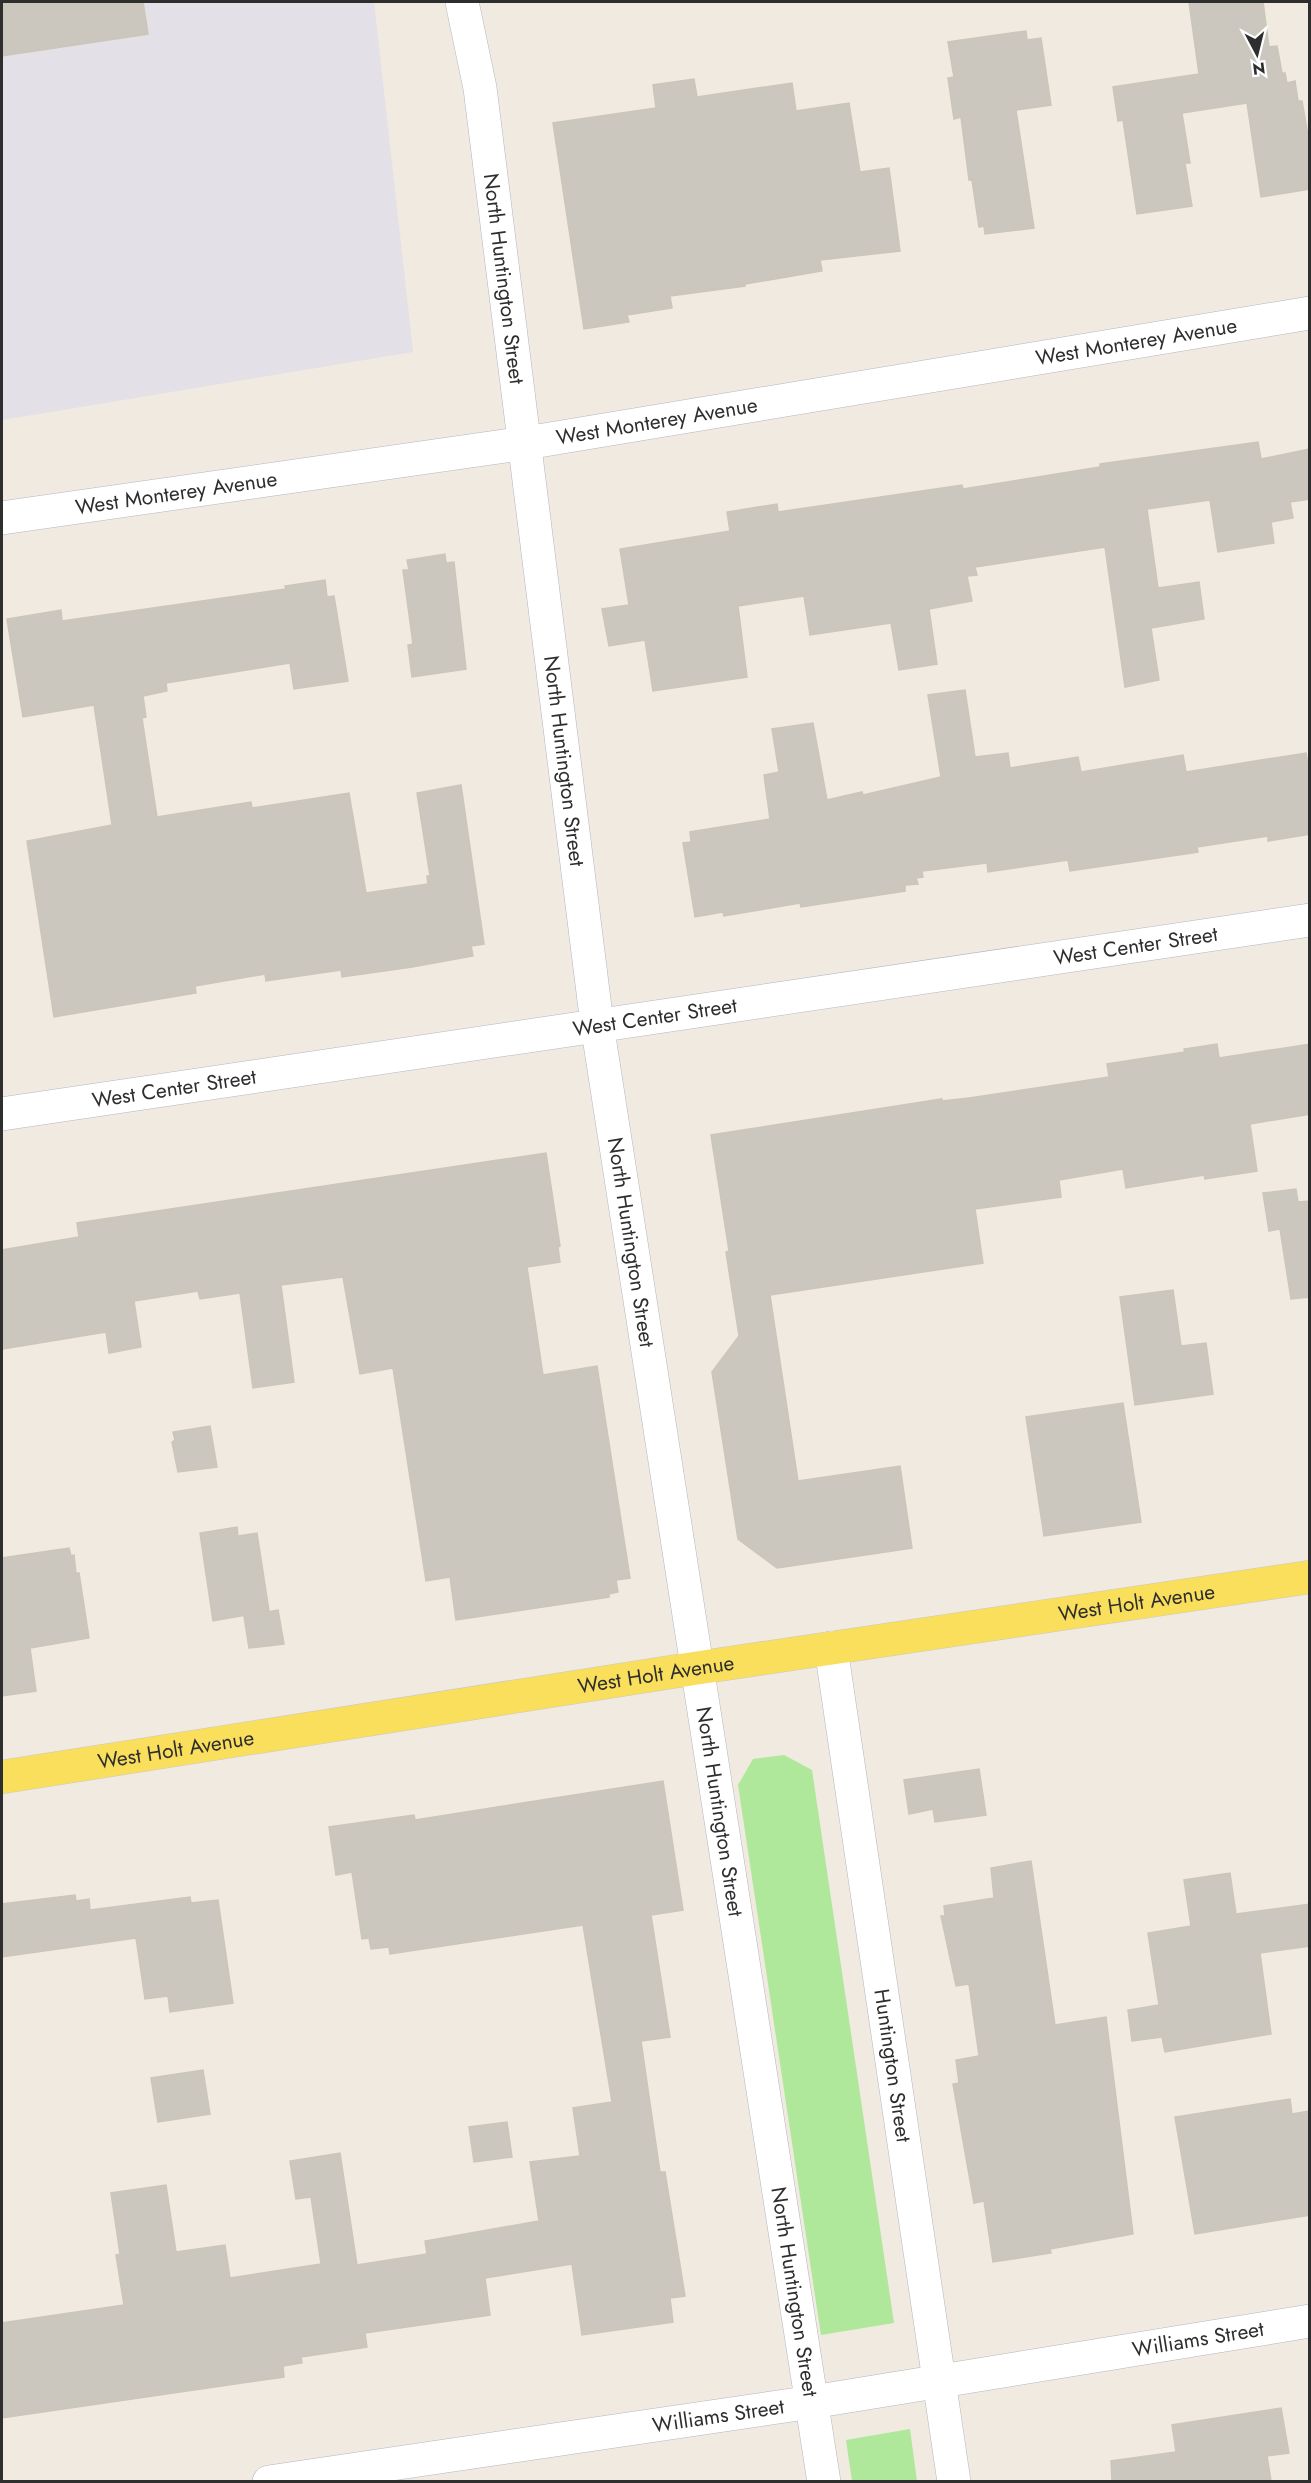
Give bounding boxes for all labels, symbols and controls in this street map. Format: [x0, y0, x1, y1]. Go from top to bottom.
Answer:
north arrow [1227, 24, 1287, 84]
text: N [1251, 56, 1266, 81]
street label: North Huntington Street [476, 172, 532, 386]
street label: West Monterey Avenue [1033, 310, 1239, 373]
street label: West Monterey Avenue [554, 390, 760, 453]
street label: West Monterey Avenue [73, 464, 279, 522]
street label: North Huntington Street [536, 654, 592, 868]
street label: West Center Street [1052, 919, 1220, 973]
street label: West Center Street [571, 990, 739, 1044]
street label: West Center Street [90, 1061, 258, 1115]
street label: North Huntington Street [600, 1135, 662, 1349]
street label: West Holt Avenue [1056, 1576, 1217, 1629]
street label: West Holt Avenue [576, 1648, 736, 1701]
street label: North Huntington Street [688, 1704, 751, 1918]
street label: West Holt Avenue [96, 1723, 256, 1777]
street label: Huntington Street [866, 1987, 919, 2144]
street label: North Huntington Street [763, 2185, 825, 2399]
street label: Williams Street [1130, 2314, 1266, 2365]
street label: Williams Street [650, 2391, 786, 2440]

